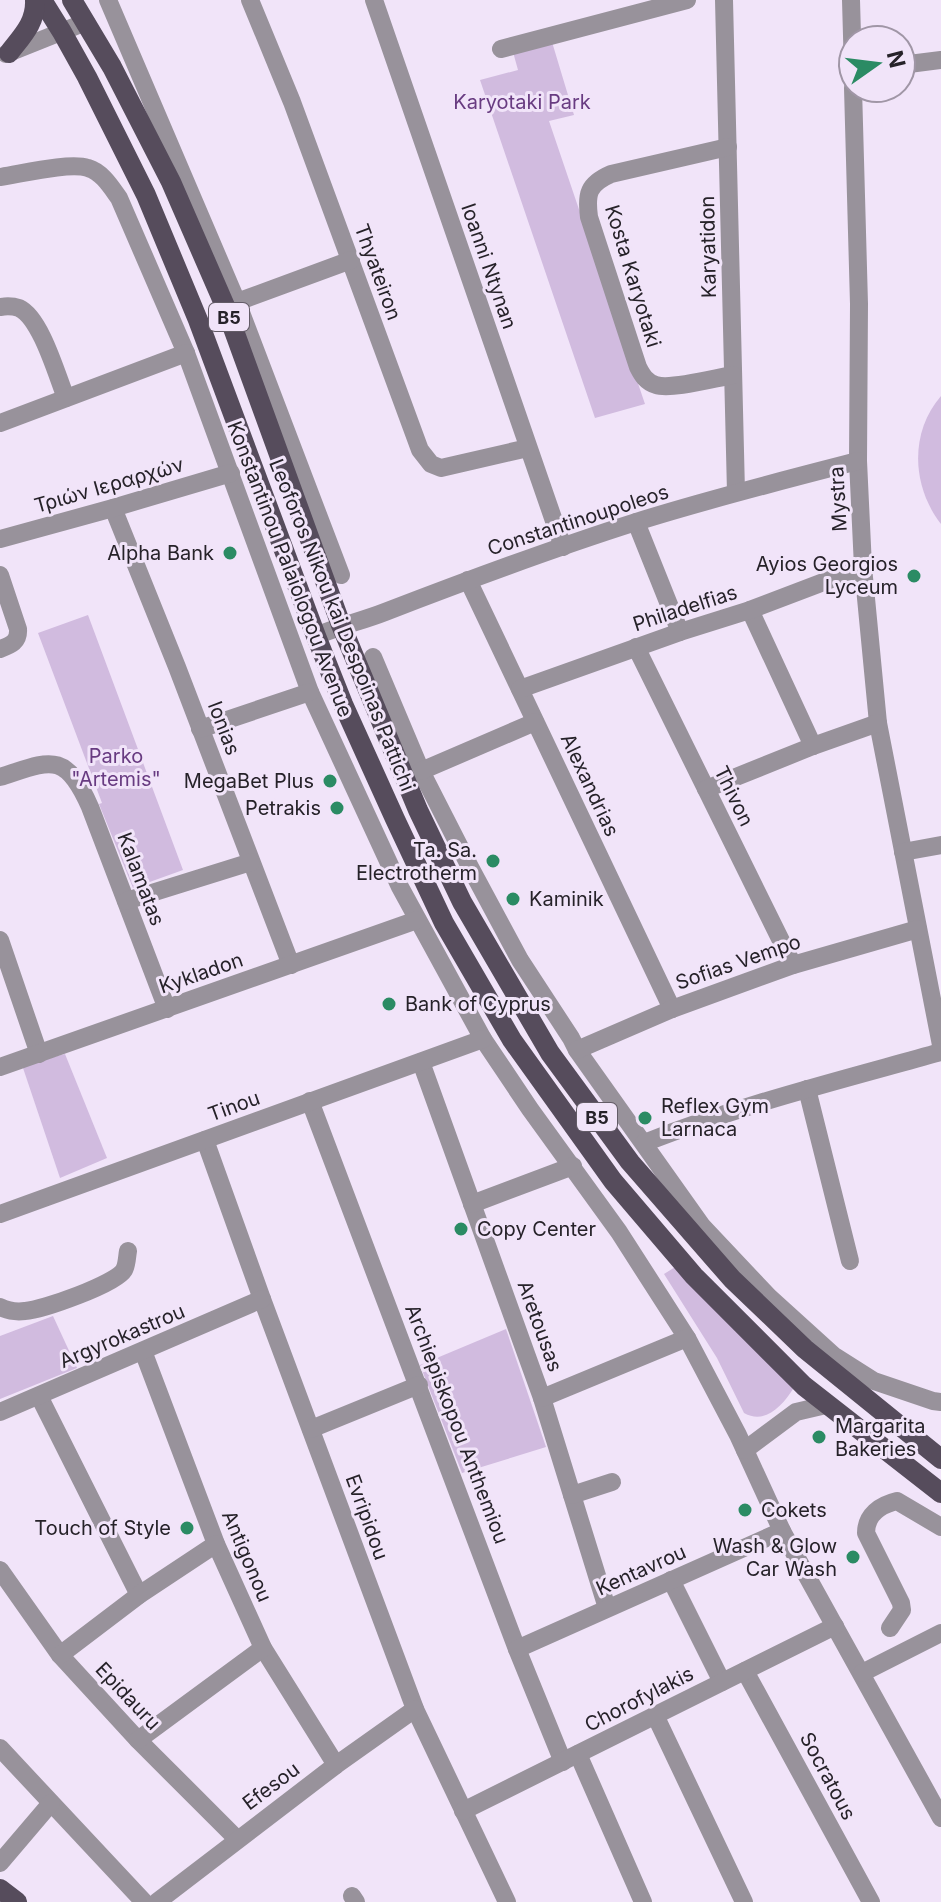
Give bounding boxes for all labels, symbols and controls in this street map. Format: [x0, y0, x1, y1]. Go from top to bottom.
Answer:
north arrow [837, 24, 917, 104]
text: N [882, 48, 911, 70]
park label: Karyotaki Park [453, 90, 591, 114]
street label: Karyatidon [695, 196, 721, 298]
street label: Ioanni Ntynan [456, 200, 522, 332]
street label: Kosta Karyotaki [600, 202, 666, 350]
street label: Thyateiron [350, 221, 406, 323]
road number: B5 [209, 303, 249, 331]
street label: Konstantinou Palaiologou Avenue [222, 418, 358, 720]
street label: Τριών Ιεραρχών [32, 452, 187, 518]
street label: Leoforos Nikou kai Despoinas Pattichi [264, 455, 420, 795]
street label: Mystra [824, 466, 852, 532]
street label: Constantinoupoleos [484, 479, 672, 561]
place label: Alpha Bank [107, 541, 214, 565]
marker: Alpha Bank [221, 544, 239, 562]
place label: Ayios Georgios Lyceum [756, 552, 898, 599]
marker: Ayios Georgios Lyceum [905, 567, 923, 585]
street label: Philadelfias [630, 580, 740, 636]
street label: Ionias [203, 698, 245, 758]
street label: Alexandrias [556, 730, 624, 840]
park label: Parko "Artemis" [71, 744, 161, 791]
street label: Thivon [709, 762, 759, 830]
place label: MegaBet Plus [184, 769, 314, 793]
marker: MegaBet Plus [321, 772, 339, 790]
place label: Petrakis [245, 796, 321, 820]
marker: Petrakis [328, 799, 346, 817]
street label: Kalamatas [112, 829, 170, 929]
place label: Ta. Sa. Electrotherm [356, 838, 477, 885]
marker: Ta. Sa. Electrotherm [484, 852, 502, 870]
place label: Kaminik [529, 887, 604, 911]
marker: Kaminik [504, 890, 522, 908]
street label: Sofias Vempo [672, 929, 804, 995]
street label: Kykladon [156, 947, 246, 999]
place label: Bank of Cyprus [405, 992, 551, 1016]
marker: Bank of Cyprus [380, 995, 398, 1013]
street label: Tinou [205, 1086, 263, 1126]
place label: Reflex Gym Larnaca [661, 1094, 769, 1141]
road number: B5 [577, 1103, 617, 1131]
marker: Reflex Gym Larnaca [636, 1109, 654, 1127]
place label: Copy Center [477, 1217, 596, 1241]
marker: Copy Center [452, 1220, 470, 1238]
street label: Aretousas [512, 1277, 568, 1375]
street label: Argyrokastrou [56, 1299, 188, 1373]
street label: Archiepiskopou Anthemiou [400, 1301, 514, 1547]
place label: Margarita Bakeries [835, 1414, 926, 1461]
marker: Margarita Bakeries [810, 1428, 828, 1446]
street label: Evripidou [340, 1471, 394, 1563]
place label: Cokets [761, 1498, 827, 1522]
marker: Cokets [736, 1501, 754, 1519]
street label: Antigonou [217, 1507, 277, 1605]
place label: Touch of Style [34, 1516, 171, 1540]
marker: Touch of Style [178, 1519, 196, 1537]
place label: Wash & Glow Car Wash [713, 1534, 837, 1581]
street label: Kentavrou [592, 1540, 690, 1600]
marker: Wash & Glow Car Wash [844, 1548, 862, 1566]
street label: Epidauru [91, 1657, 165, 1735]
street label: Chorofylakis [581, 1661, 697, 1737]
street label: Socratous [795, 1728, 861, 1824]
street label: Efesou [238, 1757, 304, 1815]

